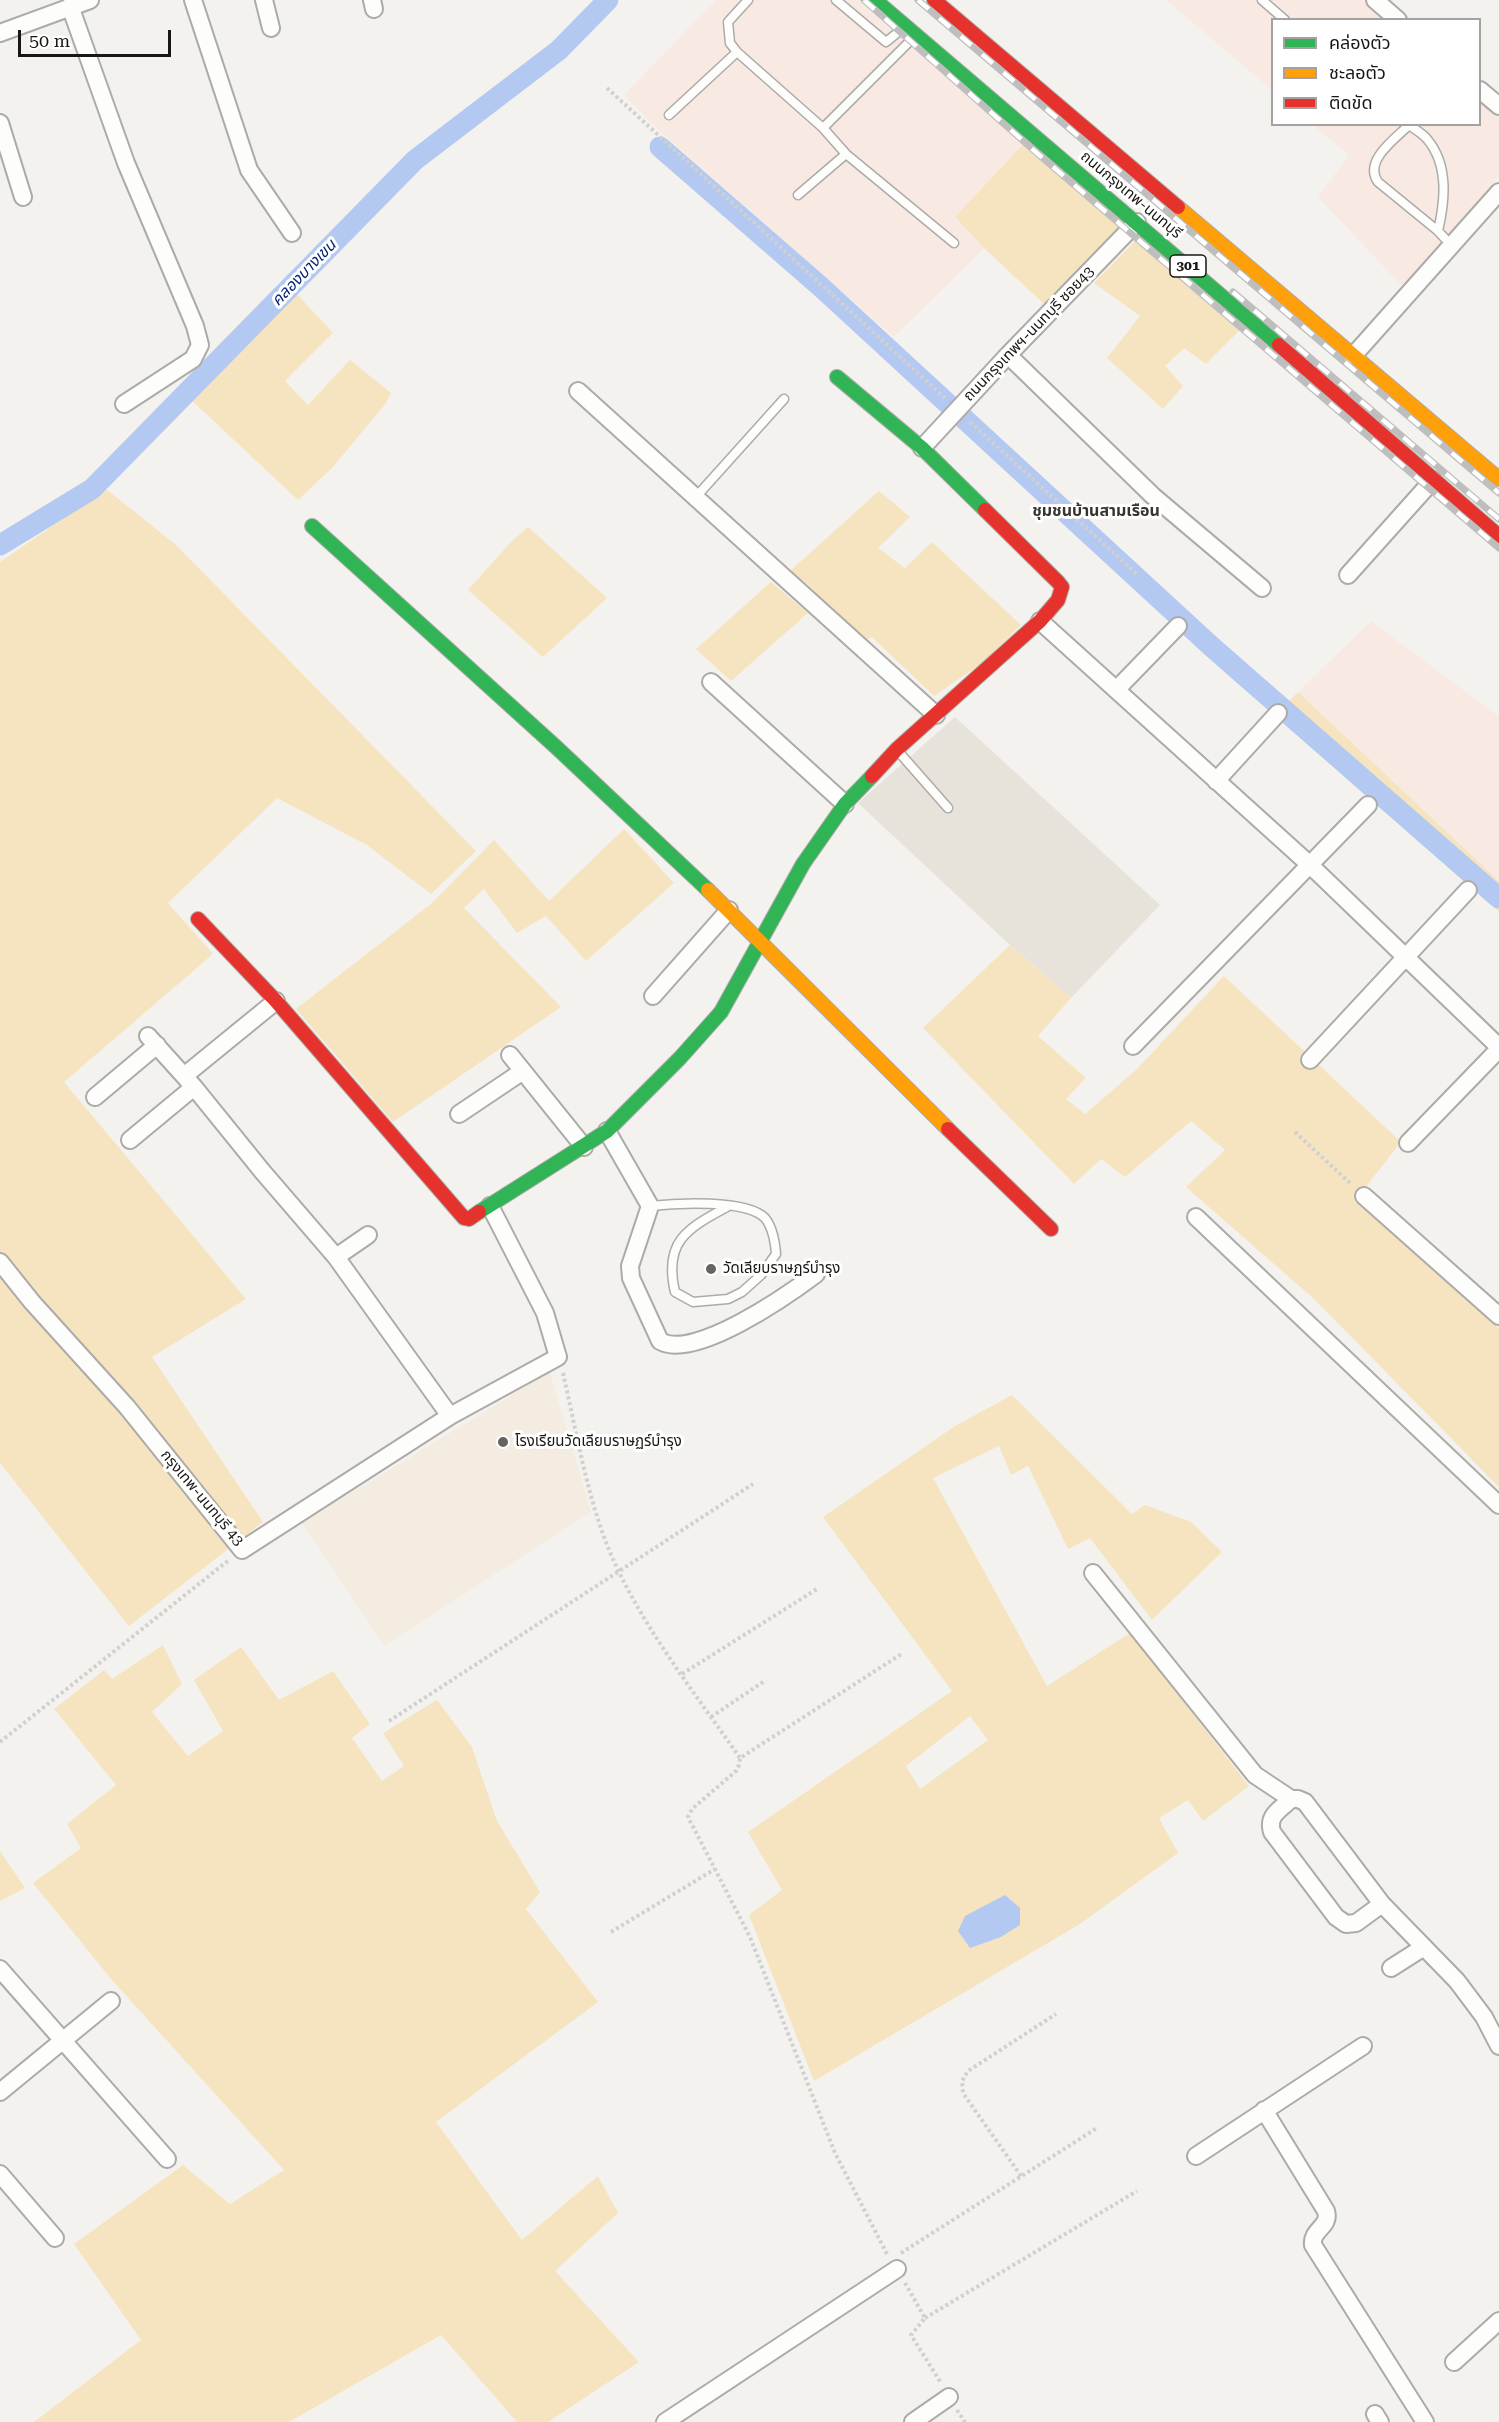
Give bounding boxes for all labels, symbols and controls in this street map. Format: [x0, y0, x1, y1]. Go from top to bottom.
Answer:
scale bar [21, 18, 174, 56]
legend [1271, 18, 1481, 126]
text: 50 m [29, 30, 70, 51]
text: คล่องตัว [1329, 32, 1391, 53]
text: ชะลอตัว [1329, 62, 1386, 83]
text: ติดขัด [1329, 92, 1372, 113]
street label: ถนนกรุงเทพ-นนทบุรี [1077, 148, 1185, 242]
water label: คลองบางเขน [268, 236, 340, 310]
road number: 301 [1170, 255, 1206, 277]
street label: ถนนกรุงเทพฯ-นนทบุรี ซอย43 [960, 263, 1098, 405]
district label: ชุมชนบ้านสามเรือน [1032, 501, 1160, 521]
place label: วัดเลียบราษฏร์บำรุง [723, 1260, 840, 1278]
marker: วัดเลียบราษฏร์บำรุง [704, 1262, 718, 1276]
place label: โรงเรียนวัดเลียบราษฏร์บำรุง [515, 1433, 682, 1451]
marker: โรงเรียนวัดเลียบราษฏร์บำรุง [496, 1435, 510, 1449]
street label: กรุงเทพ-นนทบุรี 43 [157, 1446, 247, 1550]

